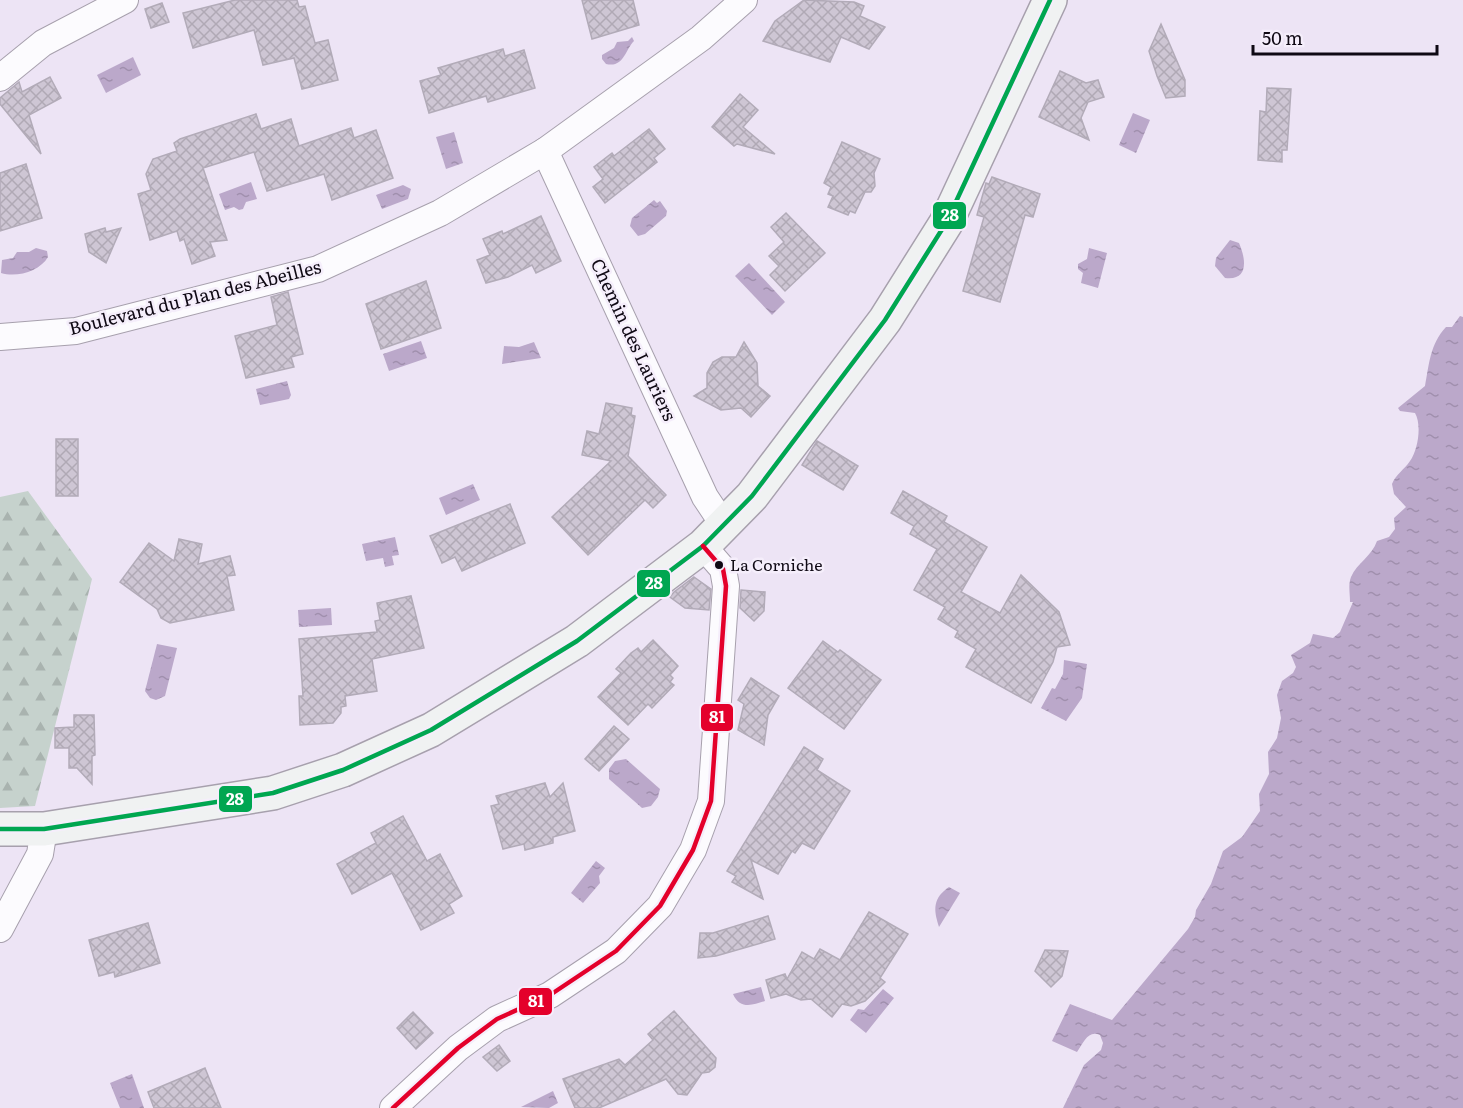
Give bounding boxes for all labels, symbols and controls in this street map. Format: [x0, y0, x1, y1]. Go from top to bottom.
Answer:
scale bar [1253, 18, 1438, 56]
text: 50 m [1262, 24, 1303, 51]
line badge: 28 [932, 201, 967, 230]
text: 28 [941, 202, 960, 226]
street label: Boulevard du Plan des Abeilles [66, 252, 324, 341]
street label: Chemin des Lauriers [585, 254, 684, 425]
place label: La Corniche [730, 552, 823, 576]
marker: La Corniche [713, 559, 725, 571]
line badge: 28 [636, 569, 671, 598]
text: 28 [645, 570, 664, 594]
line badge: 81 [700, 703, 734, 732]
text: 81 [709, 704, 725, 728]
line badge: 28 [218, 785, 253, 813]
text: 28 [226, 786, 245, 810]
line badge: 81 [518, 987, 553, 1016]
text: 81 [528, 988, 544, 1012]

